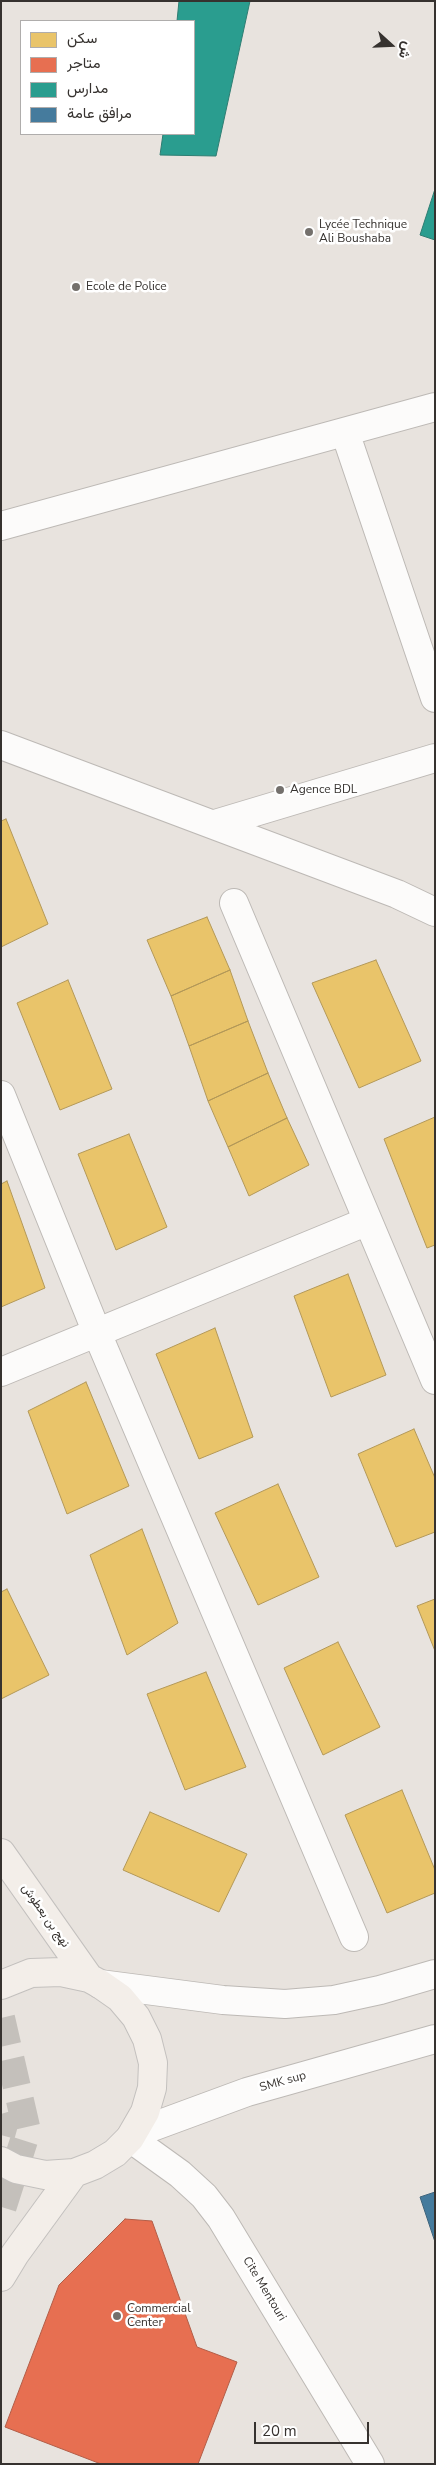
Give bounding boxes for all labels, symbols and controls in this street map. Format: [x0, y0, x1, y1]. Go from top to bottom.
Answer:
legend [20, 20, 195, 135]
north arrow [366, 20, 416, 70]
text: سكن [67, 28, 97, 48]
text: ش [394, 39, 417, 61]
text: متاجر [67, 53, 101, 73]
text: مدارس [67, 78, 108, 98]
text: مرافق عامة [67, 103, 132, 123]
place label: Lycée Technique Ali Boushaba [319, 218, 407, 246]
marker: Lycée Technique Ali Boushaba [303, 226, 315, 238]
place label: Ecole de Police [86, 280, 167, 294]
marker: Ecole de Police [70, 281, 82, 293]
place label: Agence BDL [290, 783, 357, 797]
marker: Agence BDL [274, 784, 286, 796]
street label: نهج بن بعطوش [18, 1882, 72, 1950]
street label: SMK sup [258, 2069, 308, 2095]
street label: Cite Mentouri [239, 2254, 289, 2324]
place label: Commercial Center [127, 2302, 191, 2330]
marker: Commercial Center [111, 2310, 123, 2322]
scale bar [256, 2412, 371, 2444]
text: 20 m [262, 2421, 297, 2441]

